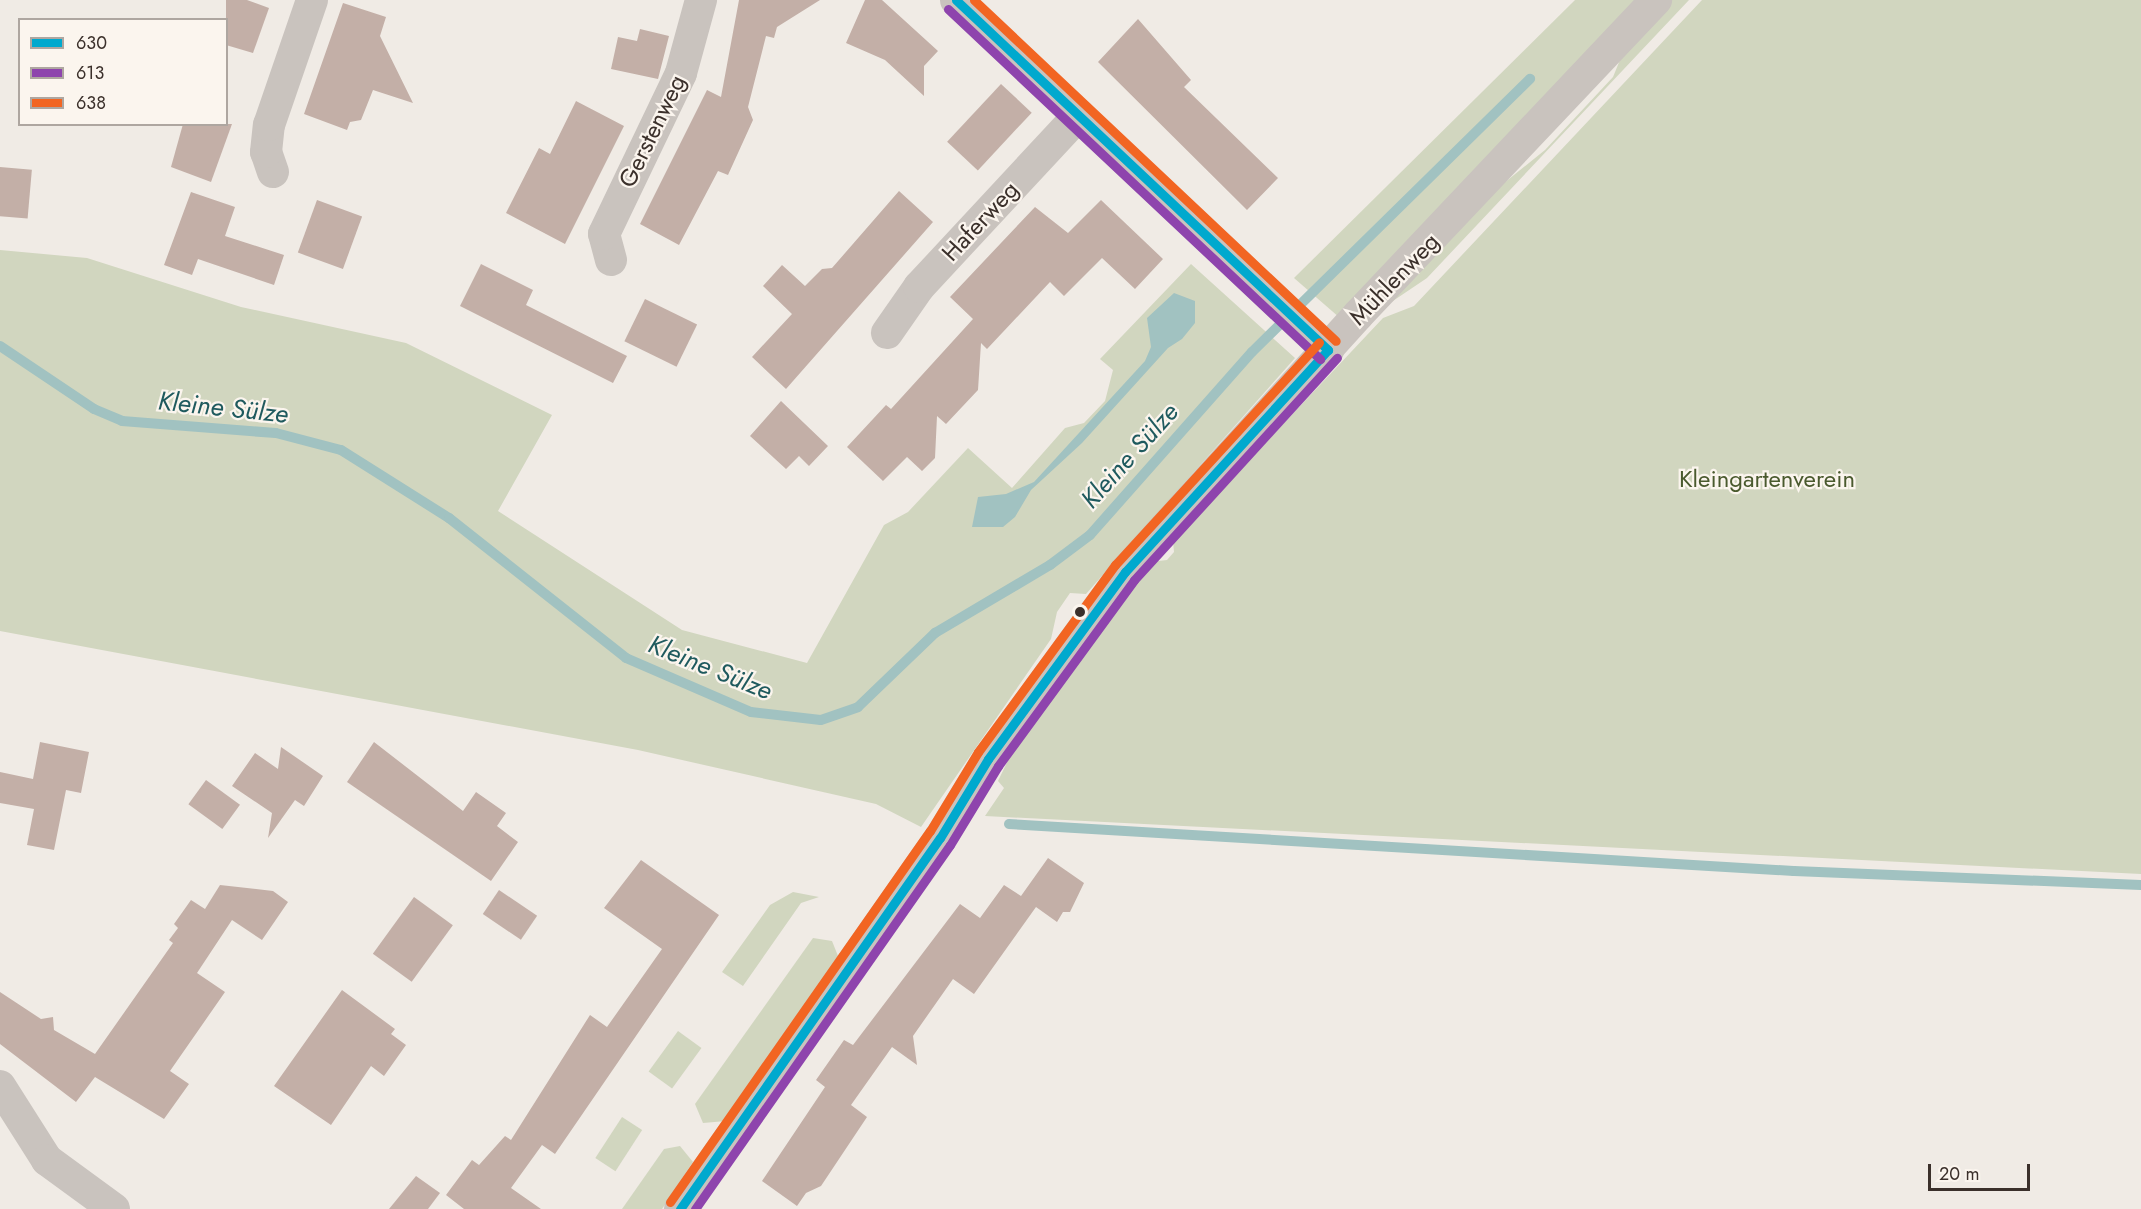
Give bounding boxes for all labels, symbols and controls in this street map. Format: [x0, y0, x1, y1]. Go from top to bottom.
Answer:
legend [18, 18, 228, 126]
text: 630 [76, 30, 107, 56]
text: 613 [76, 60, 104, 86]
street label: Gerstenweg [612, 70, 692, 192]
text: 638 [76, 90, 106, 116]
street label: Haferweg [936, 175, 1024, 267]
street label: Mühlenweg [1343, 227, 1445, 331]
water label: Kleine Sülze [156, 386, 290, 430]
water label: Kleine Sülze [1075, 397, 1185, 515]
park label: Kleingartenverein [1679, 465, 1855, 493]
unlabelled marker [1074, 606, 1086, 618]
water label: Kleine Sülze [644, 629, 776, 707]
scale bar [1931, 1152, 2033, 1190]
text: 20 m [1939, 1161, 1979, 1187]

